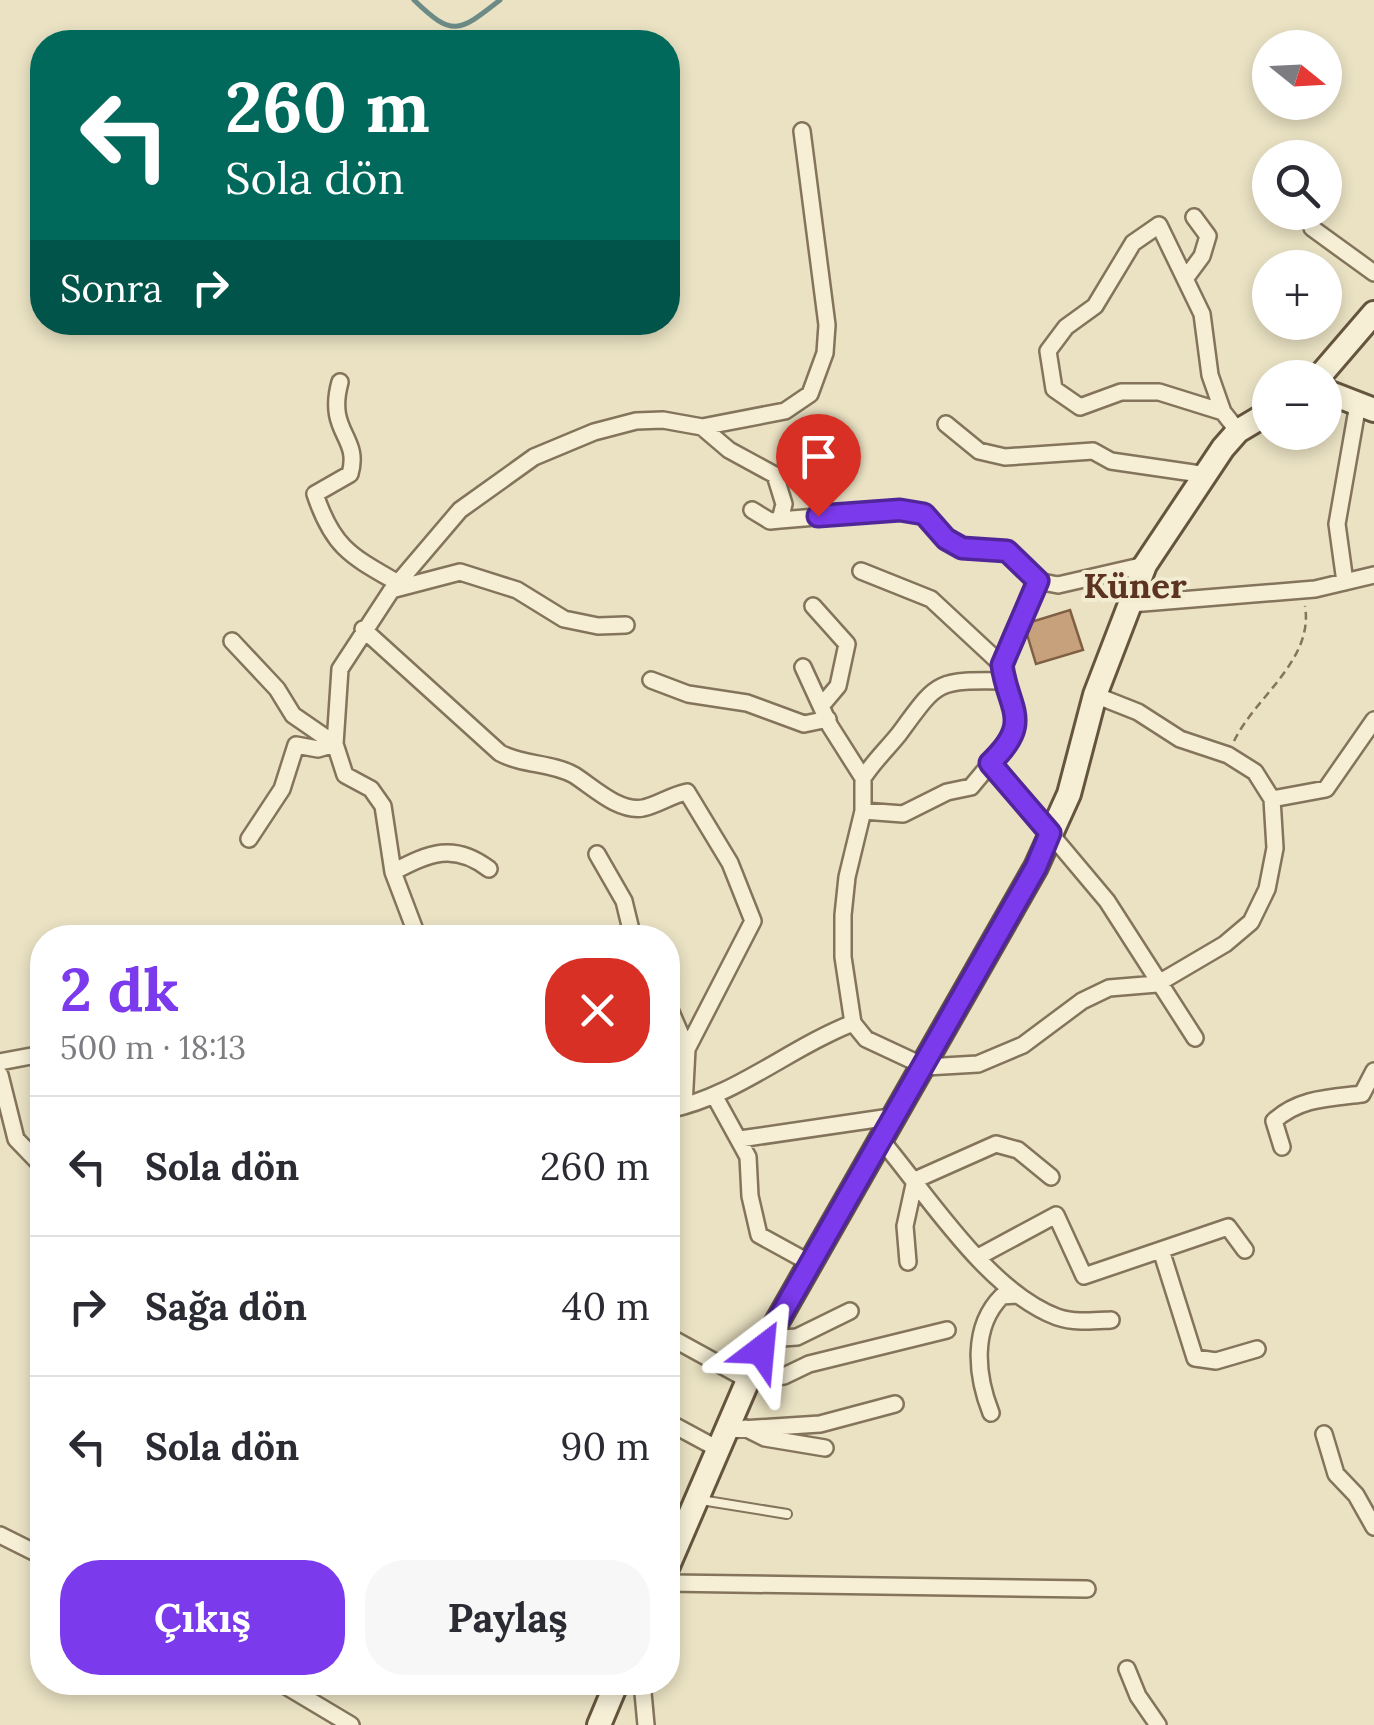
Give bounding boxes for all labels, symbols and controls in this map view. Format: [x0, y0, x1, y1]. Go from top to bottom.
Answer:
north arrow [1252, 30, 1342, 120]
map controls [1252, 30, 1342, 450]
text: 260 m [225, 62, 430, 151]
icon: left [60, 70, 190, 200]
button: search [1252, 140, 1342, 230]
text: Sola dön [225, 149, 405, 206]
button: + [1252, 250, 1342, 340]
icon: right [183, 260, 238, 315]
text: Sonra [60, 264, 163, 312]
button: − [1252, 360, 1342, 450]
pin [776, 414, 861, 517]
icon: arrive [791, 429, 846, 484]
district label: Küner [1083, 563, 1187, 608]
text: 2 dk [60, 951, 179, 1027]
button: close [545, 958, 650, 1063]
text: 500 m · 18:13 [60, 1027, 246, 1068]
icon: left [60, 1139, 115, 1194]
text: Sola dön [145, 1142, 299, 1190]
text: 260 m [540, 1142, 650, 1190]
icon: right [60, 1279, 115, 1334]
text: Sağa dön [145, 1282, 307, 1330]
text: 40 m [562, 1282, 650, 1330]
position arrow [709, 1298, 813, 1402]
icon: left [60, 1419, 115, 1474]
text: Sola dön [145, 1422, 299, 1470]
text: 90 m [560, 1422, 650, 1470]
button: Çıkış [60, 1560, 345, 1675]
button: Paylaş [365, 1560, 650, 1675]

